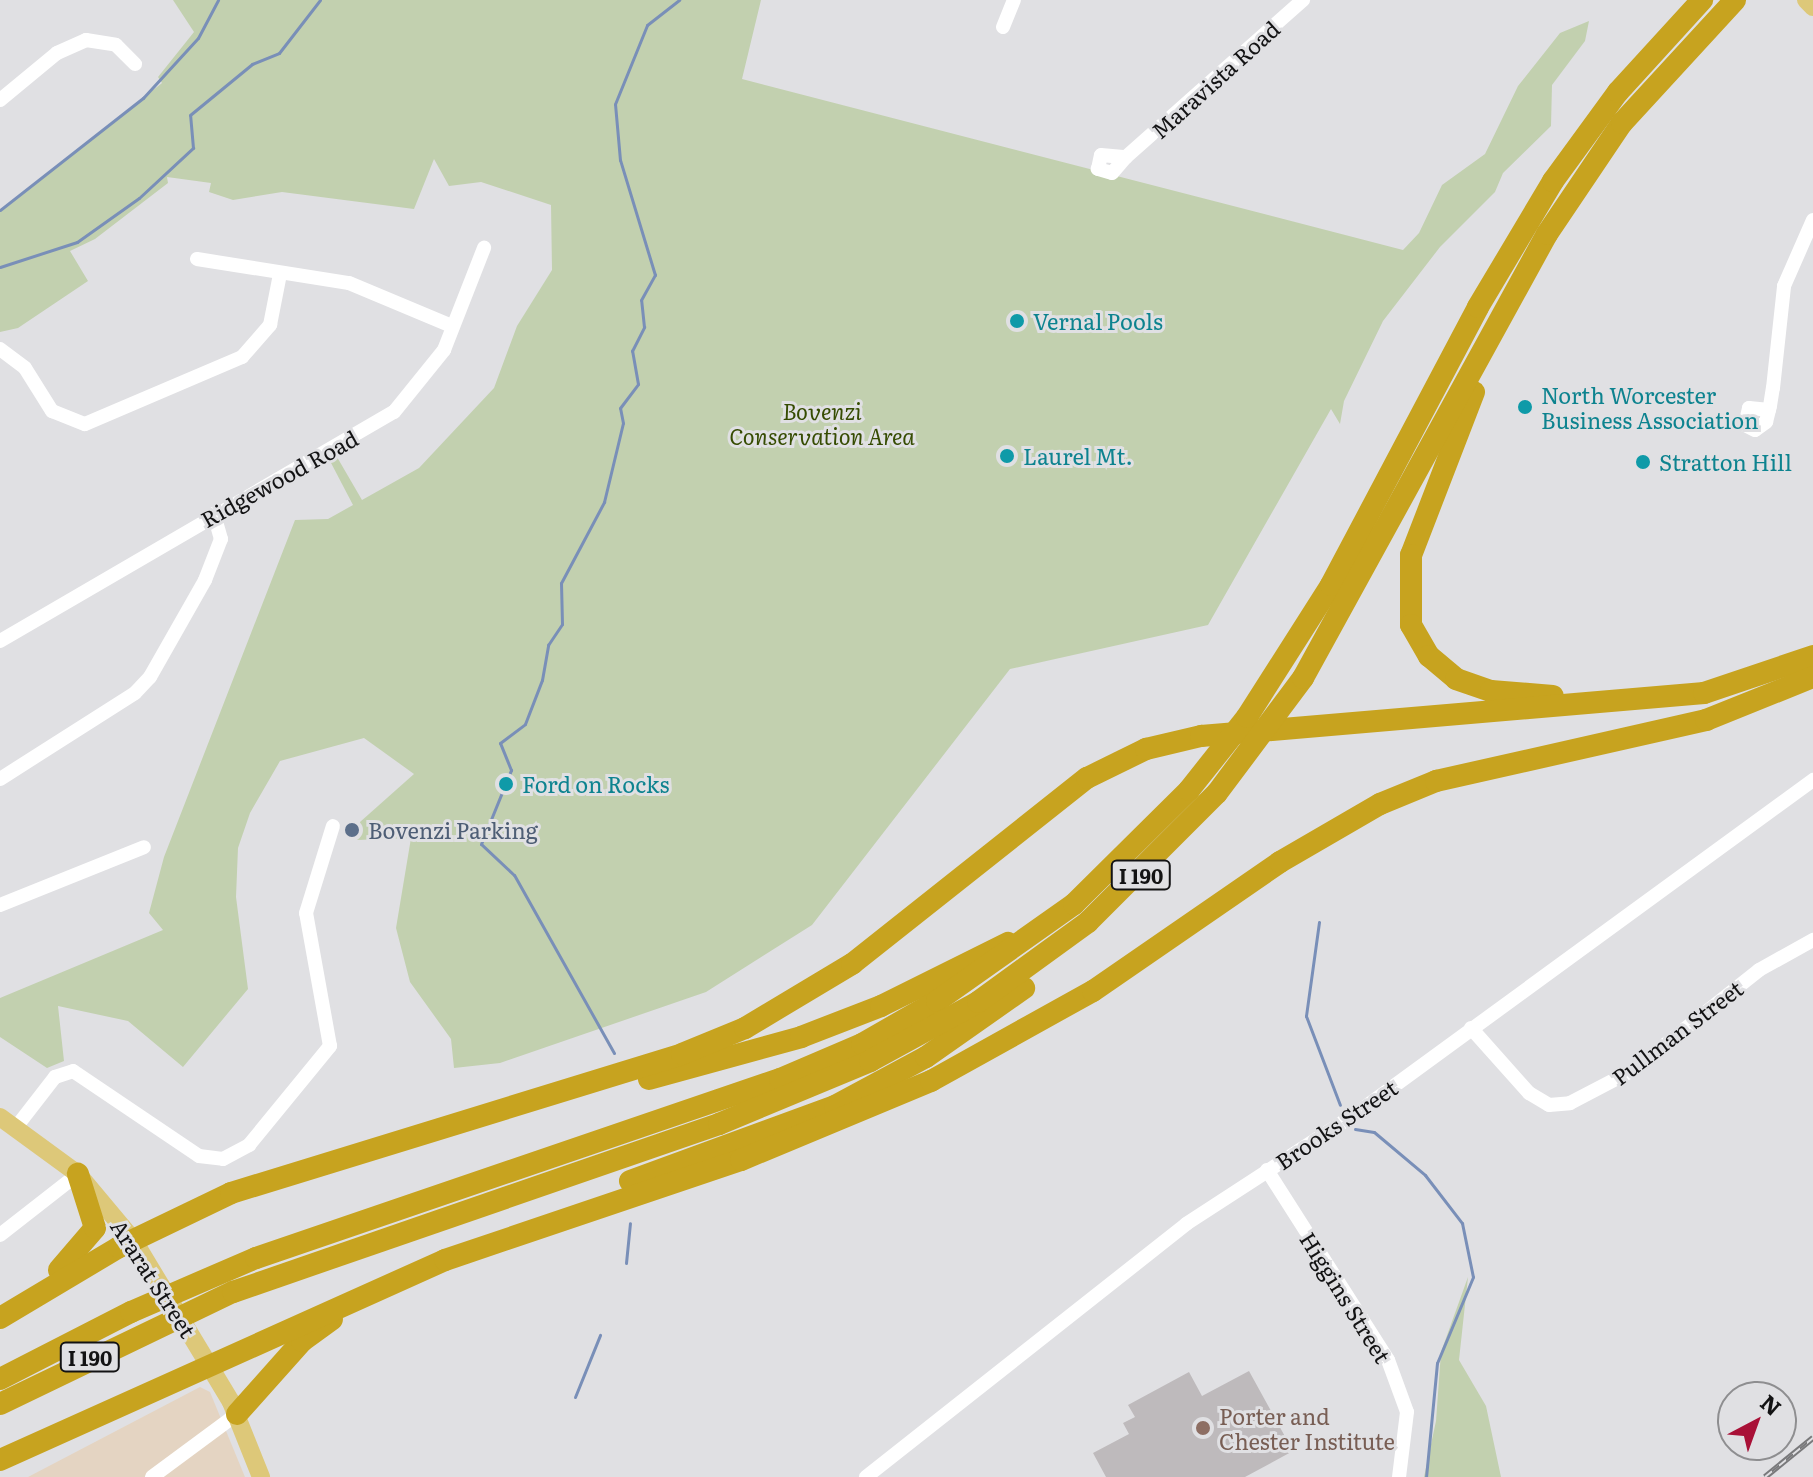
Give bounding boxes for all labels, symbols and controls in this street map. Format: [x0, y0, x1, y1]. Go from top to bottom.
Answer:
street label: Maravista Road [1146, 15, 1284, 143]
place label: Vernal Pools [1033, 308, 1163, 334]
marker: Vernal Pools [1008, 312, 1026, 330]
place label: North Worcester Business Association [1541, 381, 1758, 432]
park label: Bovenzi Conservation Area [729, 397, 915, 448]
marker: North Worcester Business Association [1516, 398, 1534, 416]
street label: Ridgewood Road [196, 424, 362, 532]
place label: Laurel Mt. [1023, 443, 1133, 469]
marker: Laurel Mt. [998, 447, 1016, 465]
place label: Stratton Hill [1659, 449, 1792, 475]
marker: Stratton Hill [1634, 453, 1652, 471]
place label: Ford on Rocks [522, 771, 669, 797]
marker: Ford on Rocks [497, 775, 515, 793]
place label: Bovenzi Parking [368, 817, 538, 843]
marker: Bovenzi Parking [343, 821, 361, 839]
road number: I 190 [1109, 859, 1173, 891]
street label: Pullman Street [1606, 974, 1748, 1090]
street label: Brooks Street [1270, 1074, 1402, 1174]
street label: Ararat Street [106, 1214, 202, 1342]
street label: Higgins Street [1295, 1227, 1397, 1367]
road number: I 190 [58, 1341, 122, 1373]
north arrow [1717, 1381, 1797, 1461]
text: N [1754, 1386, 1790, 1423]
place label: Porter and Chester Institute [1219, 1402, 1395, 1454]
marker: Porter and Chester Institute [1194, 1419, 1212, 1437]

